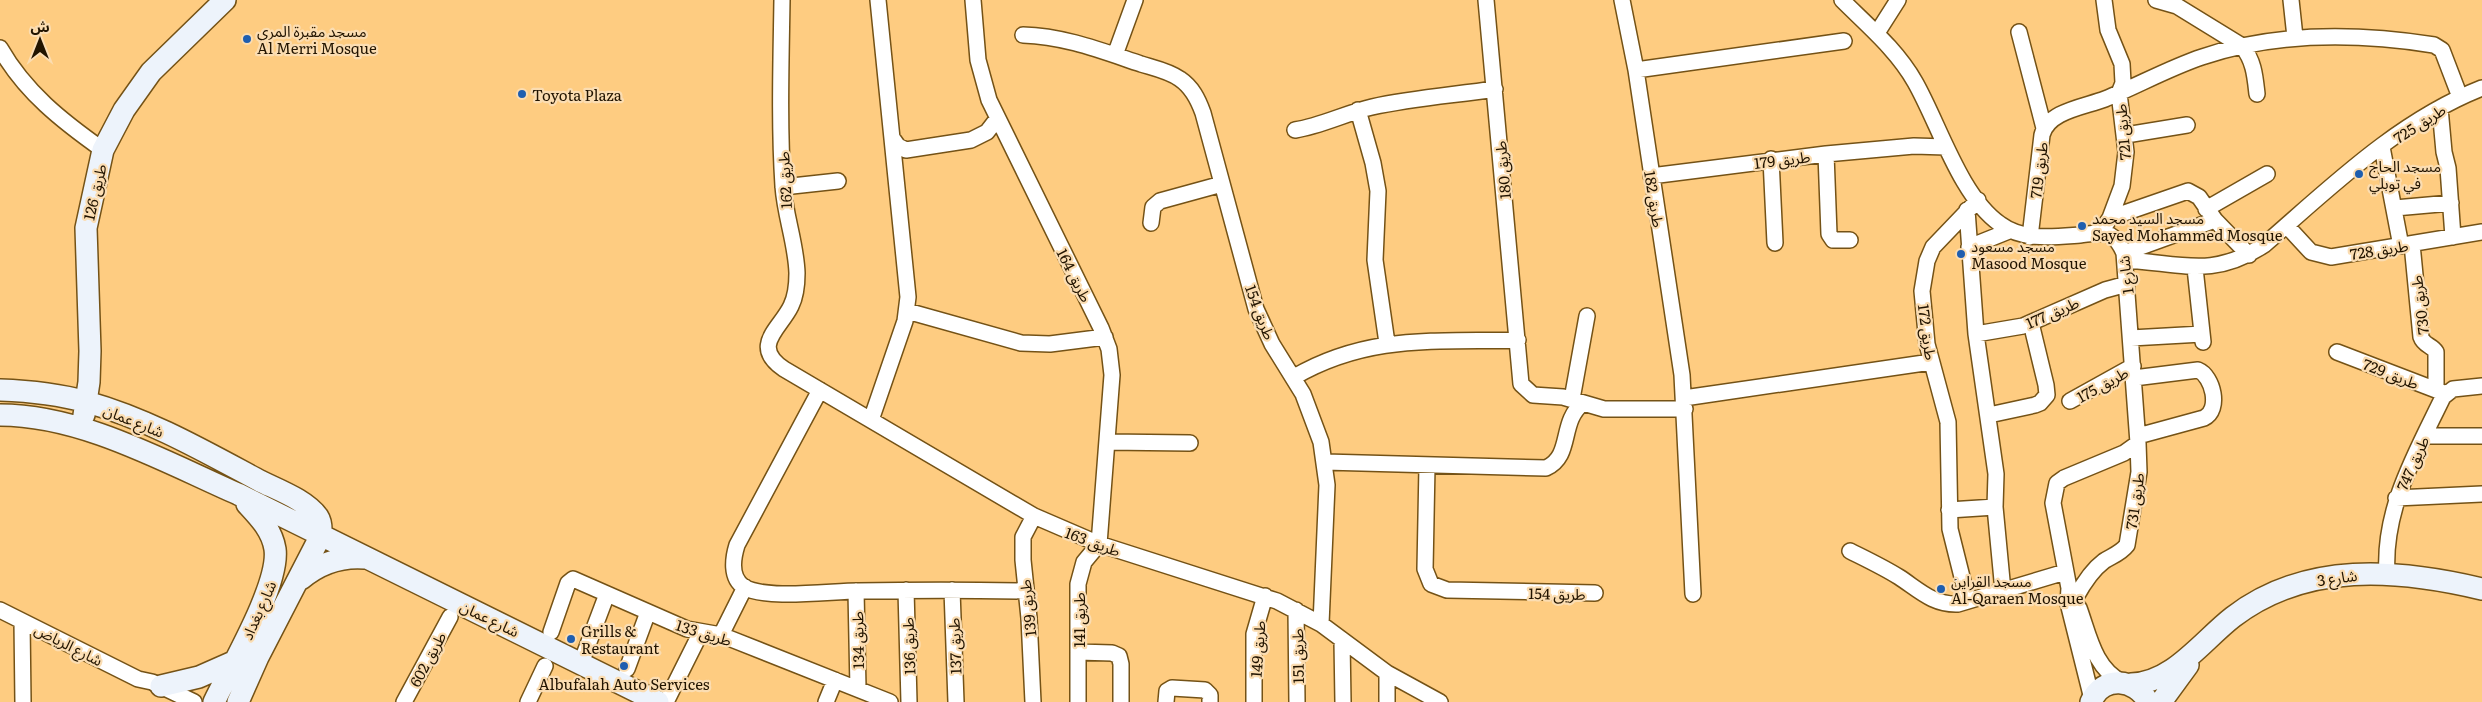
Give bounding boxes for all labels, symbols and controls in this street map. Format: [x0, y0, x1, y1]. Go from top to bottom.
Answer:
north arrow [15, 15, 65, 65]
text: ش [30, 16, 50, 36]
place label: مسجد مقبرة المري Al Merri Mosque [257, 19, 377, 59]
marker: مسجد مقبرة المري Al Merri Mosque [241, 33, 253, 45]
place label: Toyota Plaza [532, 83, 623, 106]
marker: Toyota Plaza [516, 88, 528, 100]
street label: طريق 725 [2388, 98, 2450, 148]
street label: طريق 721 [2108, 103, 2136, 161]
street label: طريق 180 [1488, 140, 1516, 200]
street label: طريق 719 [2023, 140, 2053, 200]
street label: طريق 179 [1753, 144, 1811, 174]
street label: طريق 162 [771, 151, 797, 209]
place label: مسجد الحاج في توبلي [2369, 154, 2441, 195]
street label: طريق 126 [76, 162, 112, 222]
marker: مسجد الحاج في توبلي [2353, 168, 2365, 180]
street label: طريق 182 [1639, 169, 1671, 229]
place label: مسجد السيد محمد Sayed Mohammed Mosque [2092, 206, 2283, 246]
marker: مسجد السيد محمد Sayed Mohammed Mosque [2076, 220, 2088, 232]
street label: طريق 728 [2348, 233, 2410, 265]
place label: مسجد مسعود Masood Mosque [1971, 234, 2087, 274]
street label: طريق 164 [1052, 244, 1098, 306]
marker: مسجد مسعود Masood Mosque [1955, 248, 1967, 260]
street label: شارع 1 [2111, 254, 2141, 295]
street label: طريق 730 [2404, 274, 2434, 336]
street label: طريق 154 [1240, 281, 1282, 343]
street label: طريق 177 [2022, 290, 2082, 334]
street label: طريق 172 [1913, 303, 1943, 361]
street label: طريق 729 [2360, 352, 2422, 394]
street label: طريق 175 [2072, 360, 2132, 408]
street label: شارع عمان [100, 398, 168, 444]
street label: طريق 747 [2390, 432, 2434, 494]
street label: طريق 731 [2119, 471, 2149, 531]
street label: طريق 163 [1062, 520, 1124, 562]
street label: شارع 3 [2315, 563, 2359, 593]
place label: مسجد القراين Al-Qaraen Mosque [1951, 569, 2084, 609]
street label: شارع بغداد [235, 576, 283, 644]
street label: طريق 139 [1013, 578, 1041, 638]
street label: طريق 154 [1528, 581, 1586, 605]
marker: مسجد القراين Al-Qaraen Mosque [1935, 583, 1947, 595]
street label: طريق 141 [1067, 592, 1090, 648]
street label: شارع عمان [456, 594, 524, 644]
street label: طريق 134 [845, 611, 869, 669]
street label: طريق 133 [673, 613, 735, 651]
street label: شارع الرياض [30, 617, 107, 673]
street label: طريق 136 [896, 617, 920, 675]
street label: طريق 137 [942, 617, 966, 675]
place label: Grills & Restaurant [581, 619, 659, 659]
street label: طريق 149 [1244, 620, 1270, 678]
street label: طريق 602 [403, 627, 451, 691]
street label: طريق 151 [1285, 628, 1309, 684]
marker: Grills & Restaurant [565, 633, 577, 645]
marker: Albufalah Auto Services [618, 660, 630, 672]
place label: Albufalah Auto Services [539, 672, 710, 695]

